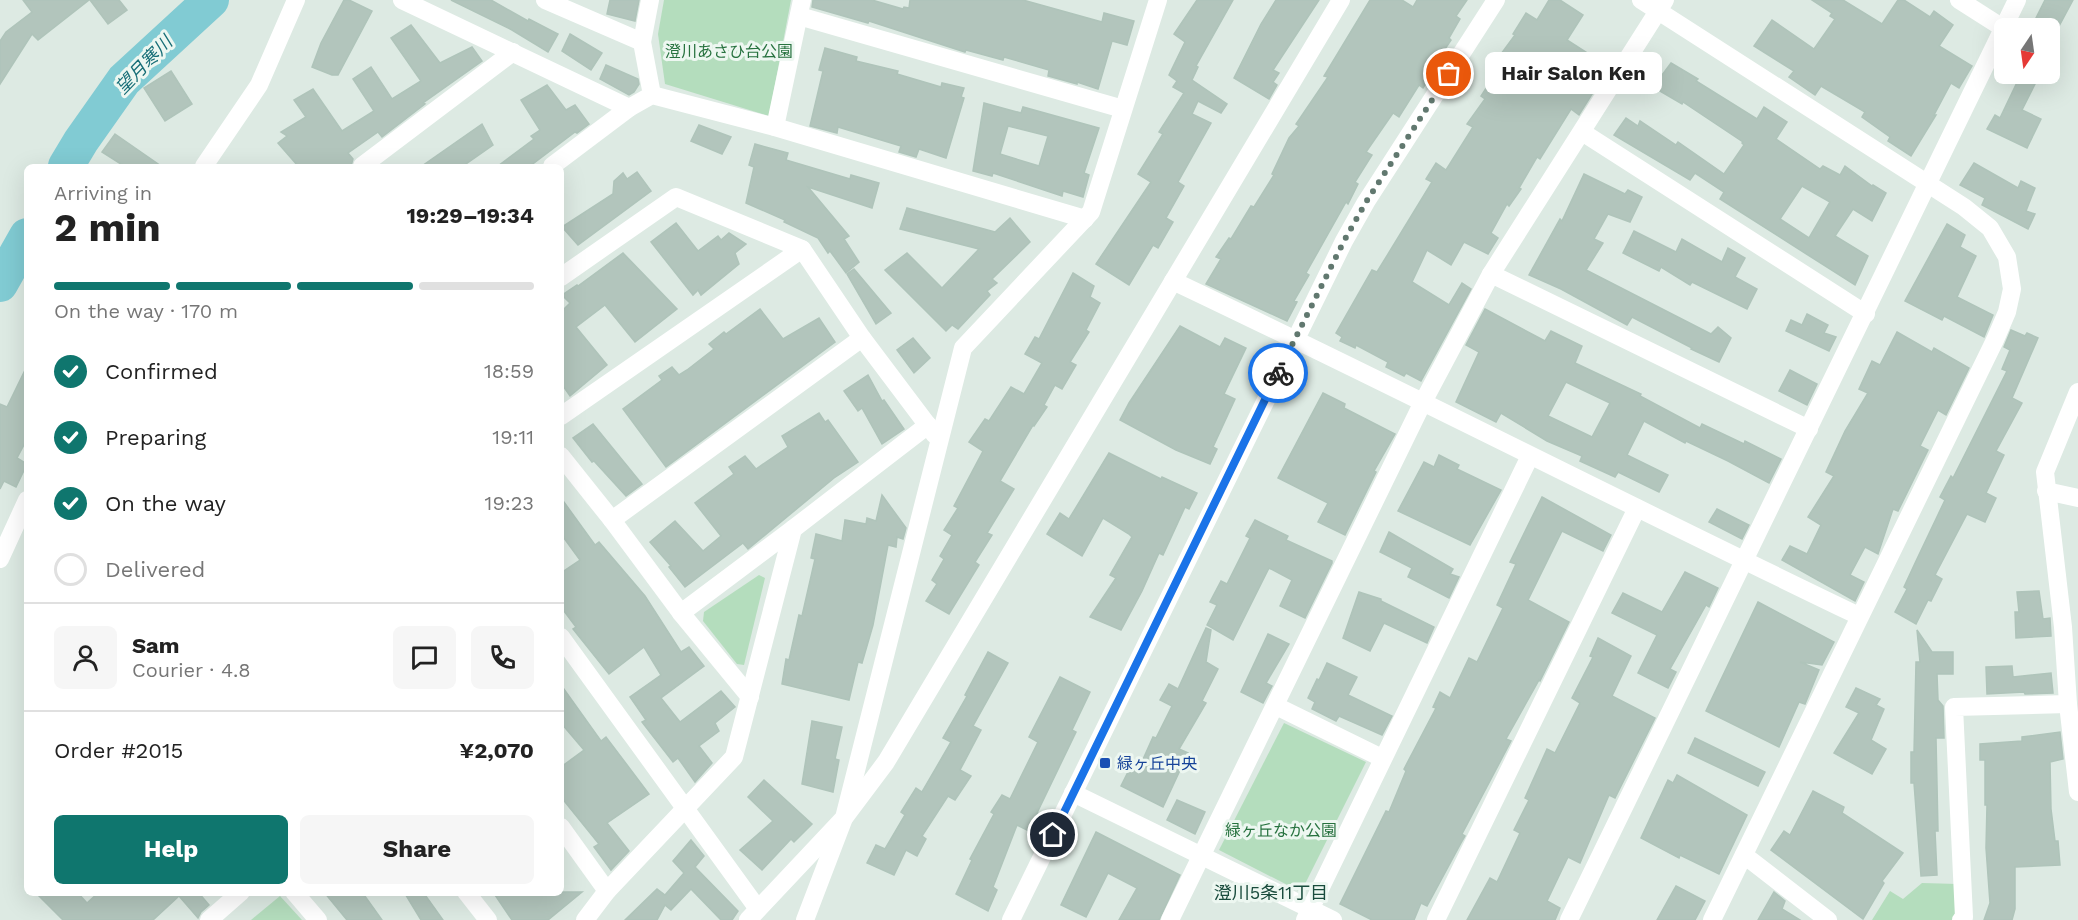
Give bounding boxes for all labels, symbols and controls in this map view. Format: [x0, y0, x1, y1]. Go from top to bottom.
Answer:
north arrow [1994, 18, 2060, 84]
map controls [1994, 18, 2060, 84]
water label: 望月寒川 [111, 30, 178, 98]
park label: 澄川あさひ台公園 [665, 42, 793, 61]
pin [1423, 48, 1474, 99]
callout: Hair Salon Ken [1485, 53, 1662, 95]
icon: bag [1432, 57, 1465, 90]
text: Hair Salon Ken [1501, 61, 1646, 85]
text: Arriving in [54, 181, 152, 205]
text: 19:29–19:34 [406, 203, 534, 228]
text: 2 min [54, 205, 161, 250]
text: On the way · 170 m [54, 299, 238, 323]
courier [1248, 343, 1308, 403]
icon: check [54, 355, 87, 388]
icon: bike [1262, 357, 1295, 390]
text: Confirmed [105, 359, 218, 384]
text: 18:59 [484, 359, 534, 383]
icon: check [54, 421, 87, 454]
text: Preparing [105, 425, 206, 450]
text: 19:11 [492, 425, 534, 449]
icon: check [54, 487, 87, 520]
text: On the way [105, 491, 226, 516]
text: 19:23 [485, 491, 534, 515]
text: Delivered [105, 557, 205, 582]
button: person [54, 626, 117, 689]
button: chat [393, 626, 456, 689]
button: phone [471, 626, 534, 689]
text: Sam [132, 633, 180, 658]
text: Courier · 4.8 [132, 658, 251, 682]
text: Order #2015 [54, 738, 183, 763]
text: ¥2,070 [459, 738, 534, 763]
place label: 緑ヶ丘中央 [1117, 754, 1197, 773]
marker: 緑ヶ丘中央 [1098, 756, 1112, 770]
pin [1027, 809, 1078, 860]
button: Help [54, 815, 288, 884]
button: Share [300, 815, 534, 884]
icon: home [1036, 818, 1069, 851]
park label: 緑ヶ丘なか公園 [1225, 821, 1337, 840]
district label: 澄川5条11丁目 [1214, 882, 1328, 903]

